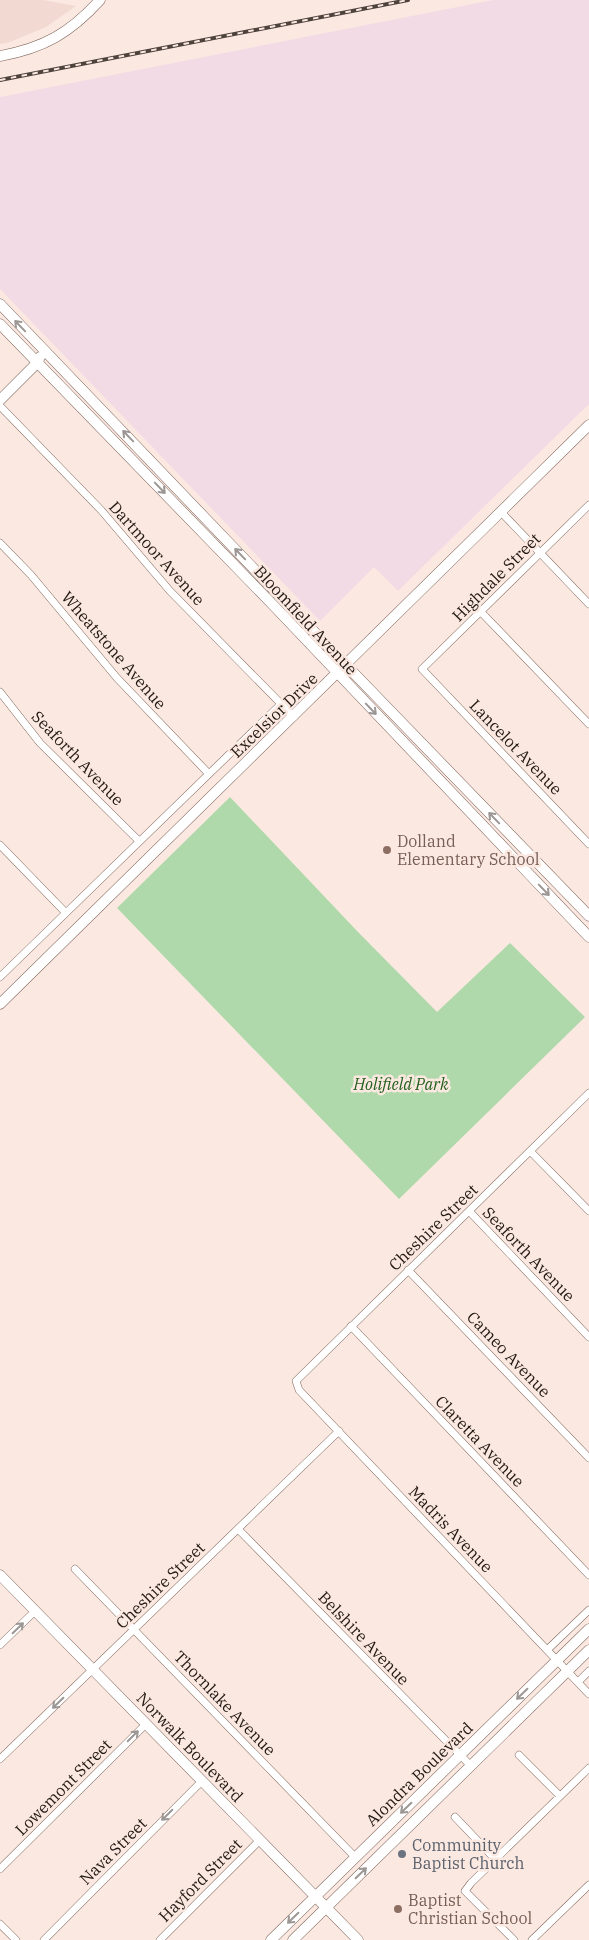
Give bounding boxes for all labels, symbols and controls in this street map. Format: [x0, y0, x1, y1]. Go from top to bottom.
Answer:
one-way arrow [14, 319, 26, 332]
one-way arrow [122, 430, 134, 443]
one-way arrow [153, 482, 165, 494]
street label: Dartmoor Avenue [105, 497, 209, 609]
street label: Highdale Street [448, 528, 545, 625]
one-way arrow [234, 548, 246, 560]
street label: Bloomfield Avenue [250, 561, 362, 679]
street label: Wheatstone Avenue [57, 587, 171, 713]
street label: Excelsior Drive [226, 668, 322, 762]
street label: Lancelot Avenue [466, 695, 566, 799]
one-way arrow [365, 703, 377, 716]
street label: Seaforth Avenue [28, 706, 128, 810]
one-way arrow [488, 812, 500, 824]
place label: Dolland Elementary School [397, 831, 540, 869]
marker: Dolland Elementary School [381, 844, 393, 856]
one-way arrow [538, 883, 550, 896]
park label: Holifield Park [352, 1074, 449, 1094]
street label: Cheshire Street [384, 1179, 482, 1275]
street label: Seaforth Avenue [479, 1202, 579, 1306]
street label: Cameo Avenue [463, 1307, 555, 1401]
street label: Claretta Avenue [431, 1391, 529, 1491]
street label: Madris Avenue [405, 1482, 497, 1576]
street label: Cheshire Street [111, 1537, 209, 1633]
street label: Belshire Avenue [314, 1587, 414, 1689]
one-way arrow [11, 1622, 24, 1634]
street label: Thornlake Avenue [170, 1646, 280, 1760]
street label: Norwalk Boulevard [133, 1688, 248, 1806]
one-way arrow [516, 1688, 528, 1700]
one-way arrow [51, 1697, 64, 1709]
street label: Alondra Boulevard [361, 1718, 477, 1830]
one-way arrow [127, 1730, 140, 1742]
street label: Lowemont Street [11, 1734, 116, 1839]
one-way arrow [400, 1802, 412, 1814]
one-way arrow [162, 1809, 174, 1821]
street label: Nava Street [75, 1813, 151, 1889]
street label: Hayford Street [154, 1834, 246, 1926]
place label: Community Baptist Church [412, 1835, 525, 1873]
marker: Community Baptist Church [396, 1848, 408, 1860]
one-way arrow [355, 1867, 367, 1880]
place label: Baptist Christian School [408, 1890, 532, 1928]
marker: Baptist Christian School [392, 1903, 404, 1915]
one-way arrow [287, 1912, 299, 1924]

